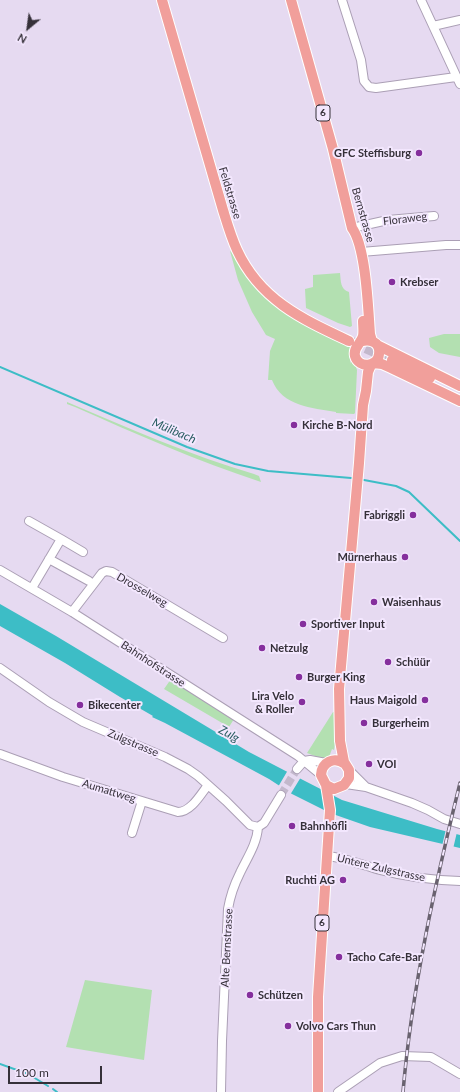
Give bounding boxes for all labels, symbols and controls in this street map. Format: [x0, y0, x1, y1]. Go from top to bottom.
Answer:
north arrow [8, 8, 48, 48]
text: N [15, 31, 29, 47]
road number: 6 [316, 105, 330, 121]
place label: GFC Steffisburg [334, 146, 411, 160]
marker: GFC Steffisburg [414, 148, 424, 158]
street label: Feldstrasse [216, 165, 244, 221]
street label: Bernstrasse [349, 186, 377, 244]
street label: Floraweg [382, 210, 428, 228]
place label: Krebser [400, 275, 438, 289]
marker: Krebser [387, 277, 397, 287]
water label: Mülibach [150, 415, 198, 447]
place label: Kirche B-Nord [302, 418, 372, 432]
marker: Kirche B-Nord [289, 420, 299, 430]
place label: Fabriggli [364, 508, 405, 522]
marker: Fabriggli [408, 510, 418, 520]
place label: Mürnerhaus [337, 550, 397, 564]
marker: Mürnerhaus [400, 552, 410, 562]
street label: Drosselweg [114, 570, 170, 610]
place label: Waisenhaus [382, 595, 441, 609]
marker: Waisenhaus [369, 597, 379, 607]
place label: Sportiver Input [311, 617, 385, 631]
marker: Sportiver Input [298, 619, 308, 629]
street label: Bahnhofstrasse [118, 638, 188, 690]
place label: Netzulg [270, 641, 308, 655]
marker: Netzulg [257, 643, 267, 653]
place label: Schüür [396, 655, 430, 669]
marker: Schüür [383, 657, 393, 667]
place label: Burger King [307, 670, 365, 684]
marker: Burger King [294, 672, 304, 682]
place label: Lira Velo & Roller [252, 689, 294, 715]
place label: Haus Maigold [350, 693, 417, 707]
marker: Haus Maigold [420, 695, 430, 705]
marker: Lira Velo & Roller [297, 697, 307, 707]
place label: Bikecenter [88, 698, 141, 712]
marker: Bikecenter [75, 700, 85, 710]
place label: Burgerheim [372, 716, 429, 730]
marker: Burgerheim [359, 718, 369, 728]
water label: Zulg [216, 723, 242, 745]
street label: Zulgstrasse [105, 726, 161, 760]
place label: VOI [377, 757, 397, 771]
marker: VOI [364, 759, 374, 769]
street label: Aumattweg [81, 777, 137, 805]
place label: Bahnhöfli [300, 819, 347, 833]
marker: Bahnhöfli [287, 821, 297, 831]
street label: Untere Zulgstrasse [335, 851, 427, 885]
place label: Ruchti AG [285, 873, 335, 887]
marker: Ruchti AG [338, 875, 348, 885]
street label: Alte Bernstrasse [218, 908, 236, 988]
road number: 6 [315, 915, 329, 931]
place label: Tacho Cafe-Bar [347, 950, 422, 964]
marker: Tacho Cafe-Bar [334, 952, 344, 962]
place label: Schützen [258, 988, 303, 1002]
marker: Schützen [245, 990, 255, 1000]
place label: Volvo Cars Thun [296, 1019, 376, 1033]
marker: Volvo Cars Thun [283, 1021, 293, 1031]
scale bar [10, 1058, 104, 1084]
text: 100 m [15, 1065, 49, 1080]

